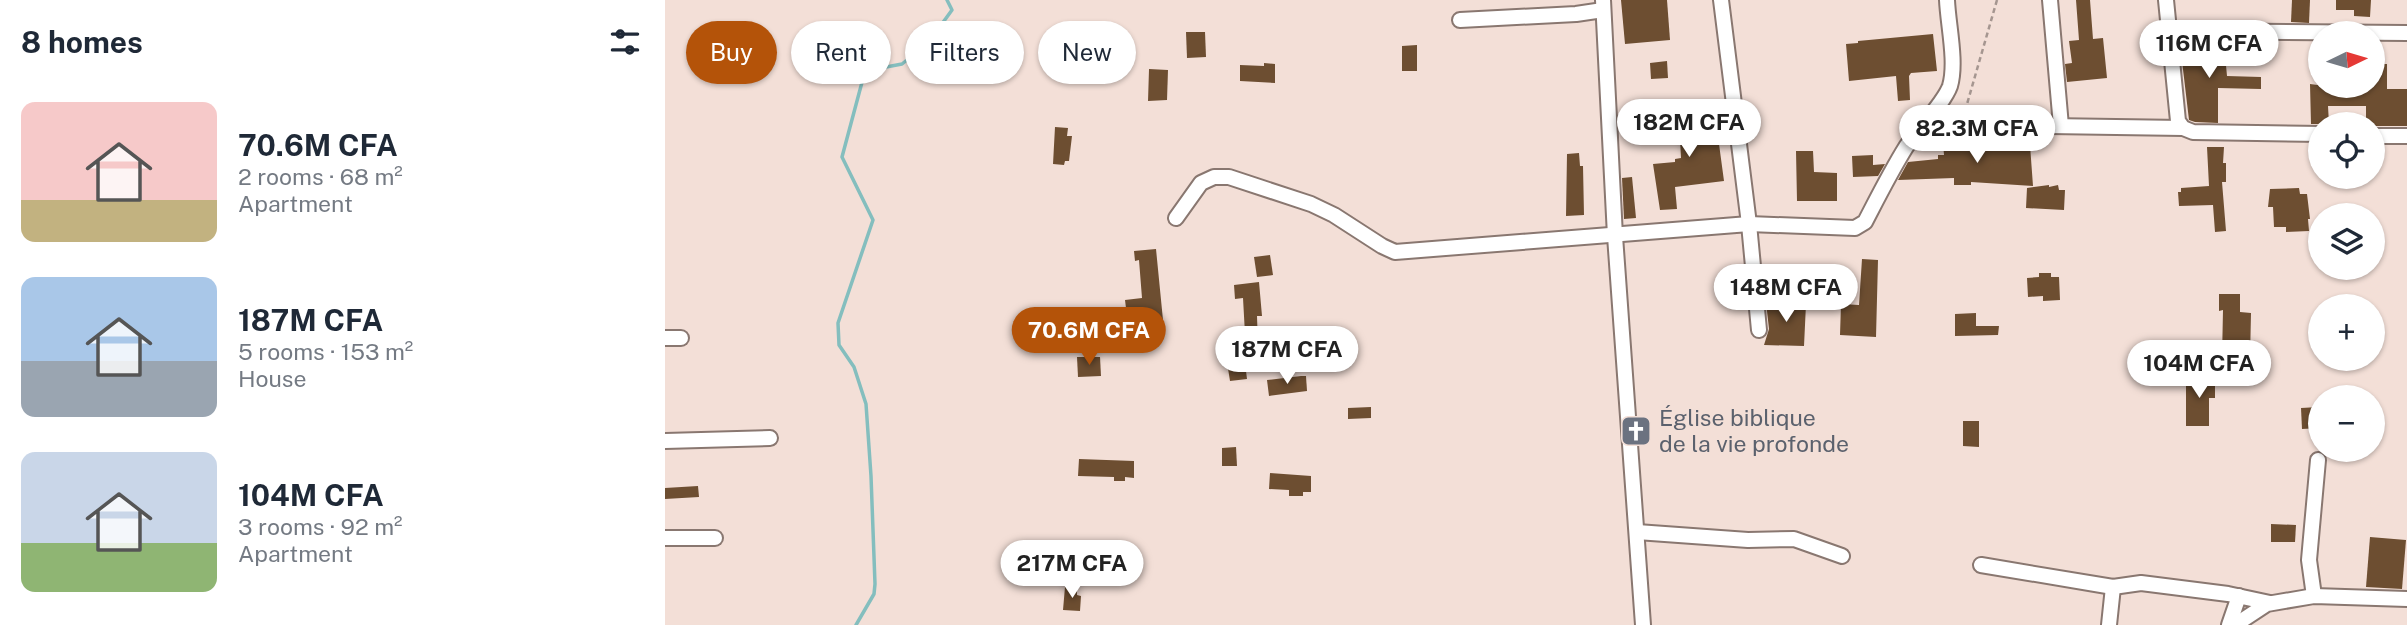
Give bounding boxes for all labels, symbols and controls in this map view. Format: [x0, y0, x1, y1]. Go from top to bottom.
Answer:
pin: 116M CFA [2137, 20, 2281, 80]
chip: Buy [686, 21, 777, 84]
chip: Rent [791, 21, 891, 84]
chip: Filters [905, 21, 1024, 84]
chip: New [1038, 21, 1136, 84]
north arrow [2308, 21, 2385, 98]
map controls [2308, 21, 2385, 462]
icon: filters [606, 23, 644, 61]
text: 8 homes [21, 24, 143, 60]
text: 116M CFA [2156, 29, 2262, 56]
pin: 182M CFA [1617, 100, 1761, 159]
pin: 82.3M CFA [1897, 106, 2057, 165]
text: 182M CFA [1633, 108, 1745, 135]
button: locate [2308, 112, 2385, 189]
text: 82.3M CFA [1915, 114, 2039, 141]
text: 70.6M CFA [238, 127, 398, 163]
icon: home [77, 130, 161, 214]
text: 2 rooms · 68 m² [238, 163, 403, 190]
text: Apartment [238, 190, 353, 217]
button: layers [2308, 203, 2385, 280]
pin: 148M CFA [1714, 264, 1858, 324]
text: 148M CFA [1730, 273, 1842, 300]
button: + [2308, 294, 2385, 371]
text: 187M CFA [238, 302, 383, 338]
icon: home [77, 305, 161, 389]
pin: 70.6M CFA [1009, 308, 1169, 367]
text: 70.6M CFA [1028, 316, 1150, 343]
pin: 187M CFA [1215, 326, 1359, 386]
text: 187M CFA [1231, 335, 1343, 362]
text: 5 rooms · 153 m² [238, 338, 413, 365]
pin: 104M CFA [2127, 340, 2271, 400]
text: 104M CFA [2143, 349, 2255, 376]
text: House [238, 365, 306, 392]
button: − [2308, 385, 2385, 462]
place label: Église biblique de la vie profonde [1659, 404, 1849, 457]
church icon: Église biblique de la vie profonde [1619, 414, 1653, 448]
text: 104M CFA [238, 477, 384, 513]
icon: home [77, 480, 161, 564]
text: 3 rooms · 92 m² [238, 513, 403, 540]
text: Apartment [238, 540, 353, 567]
pin: 217M CFA [1000, 540, 1144, 600]
text: 217M CFA [1017, 549, 1127, 576]

